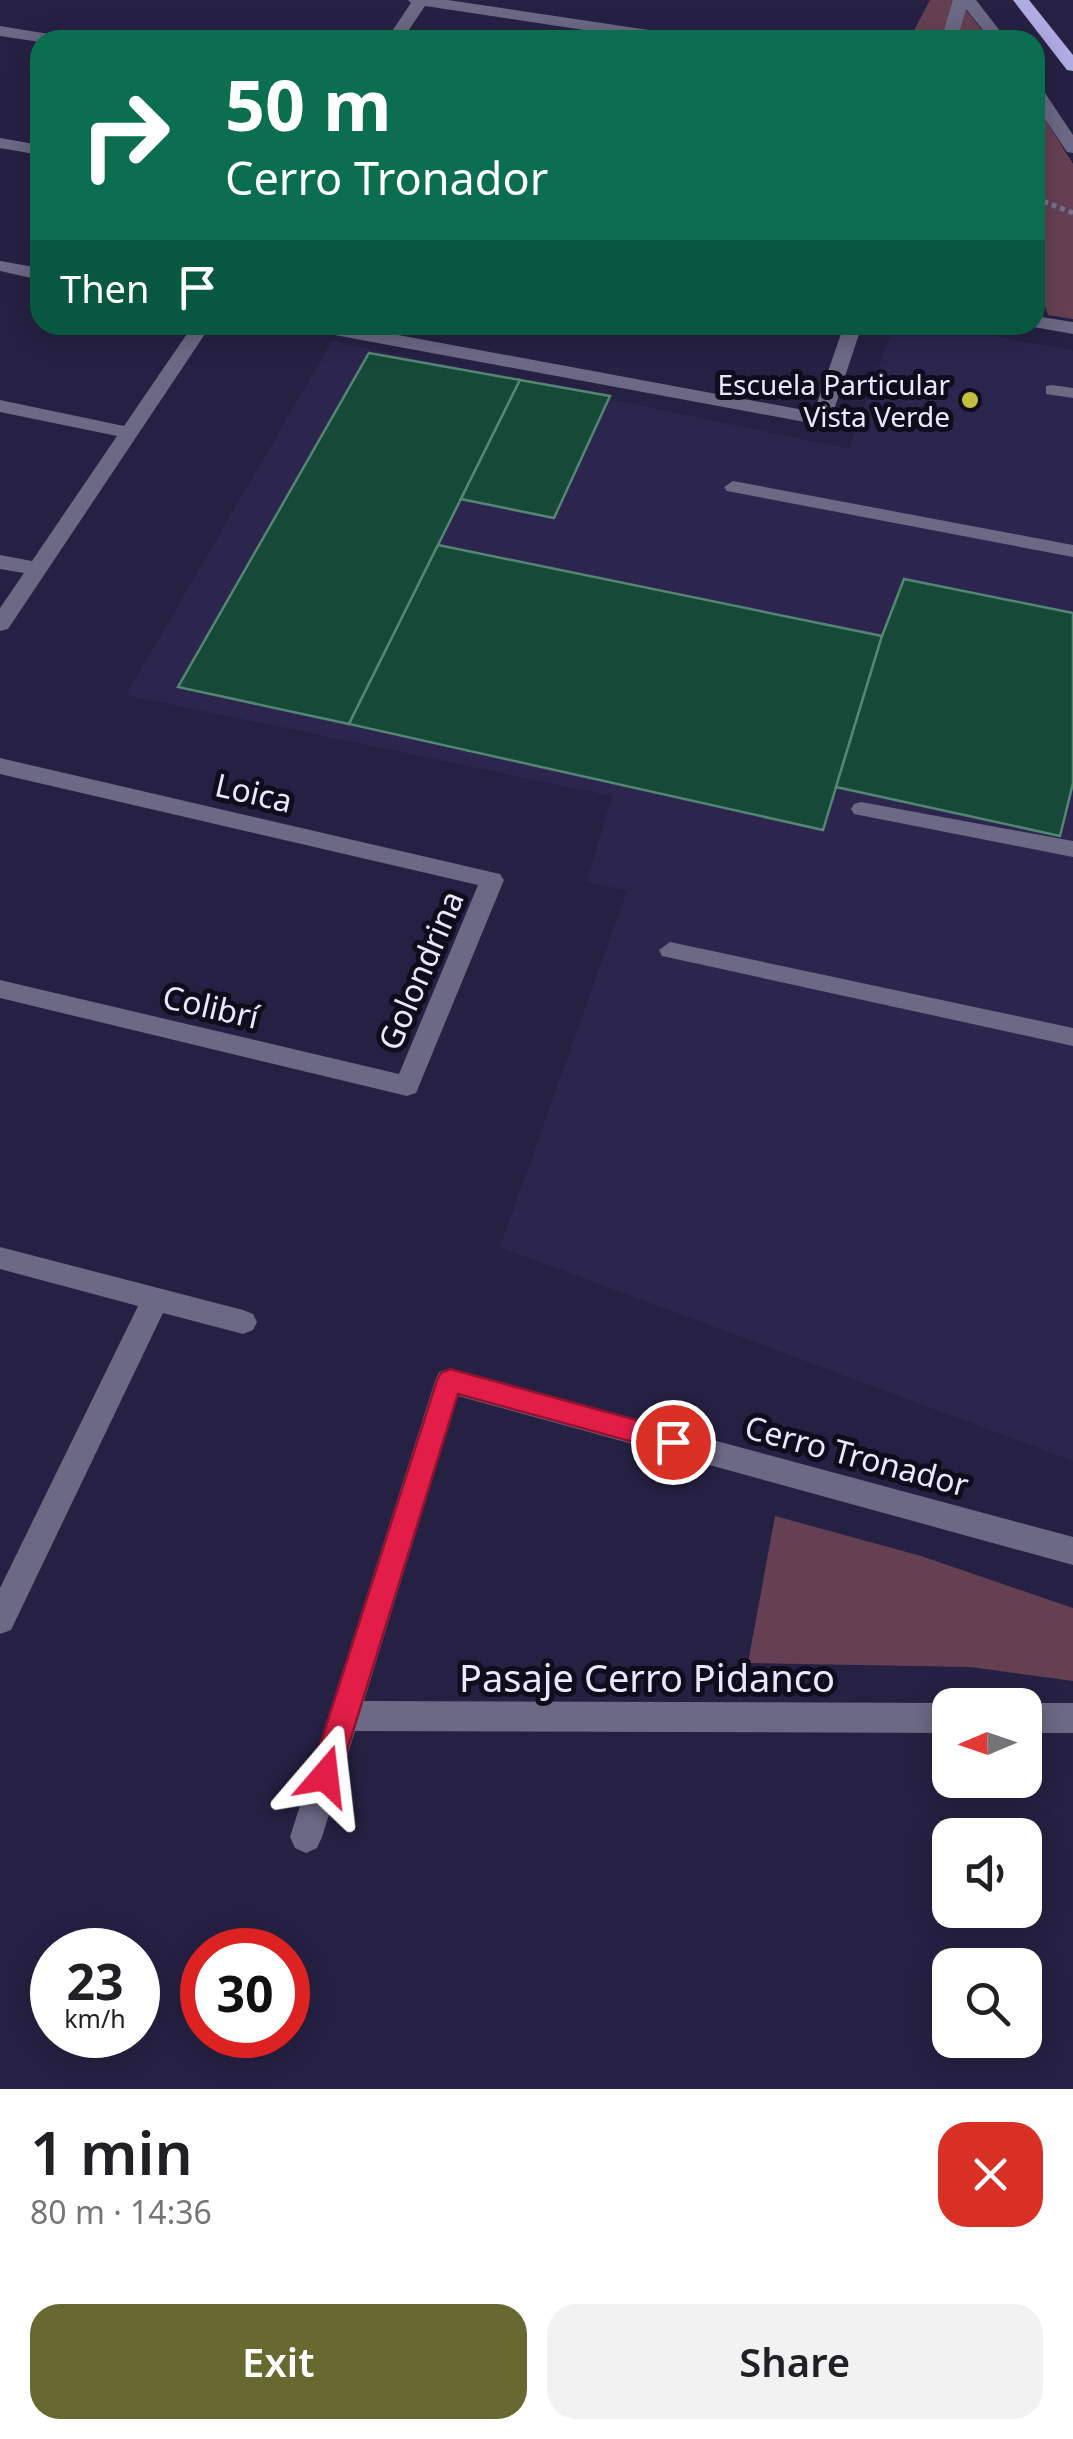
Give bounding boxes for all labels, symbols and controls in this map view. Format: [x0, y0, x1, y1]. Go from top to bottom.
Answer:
text: 50 m [225, 56, 392, 152]
icon: right [60, 70, 190, 200]
text: Cerro Tronador [225, 147, 548, 208]
icon: arrive [170, 260, 225, 315]
text: Then [60, 262, 150, 314]
place label: Escuela Particular Vista Verde [717, 365, 950, 435]
marker: Escuela Particular Vista Verde [959, 389, 981, 411]
street label: Loica [211, 762, 297, 822]
street label: Golondrina [367, 884, 473, 1056]
street label: Colibrí [159, 974, 264, 1038]
pin [631, 1400, 716, 1485]
street label: Cerro Tronador [740, 1404, 974, 1506]
icon: arrive [646, 1415, 701, 1470]
street label: Pasaje Cerro Pidanco [459, 1651, 835, 1703]
north arrow [932, 1688, 1042, 1798]
map controls [932, 1688, 1042, 2058]
position arrow [273, 1724, 377, 1828]
button: sound [932, 1818, 1042, 1928]
speed limit sign: 30 [180, 1928, 310, 2058]
text: 23 [66, 1947, 124, 2015]
button: search [932, 1948, 1042, 2058]
text: km/h [64, 2001, 126, 2035]
text: 1 min [30, 2111, 193, 2193]
button: close [938, 2122, 1043, 2227]
text: 80 m · 14:36 [30, 2190, 212, 2233]
button: Exit [30, 2304, 527, 2419]
button: Share [547, 2304, 1043, 2419]

